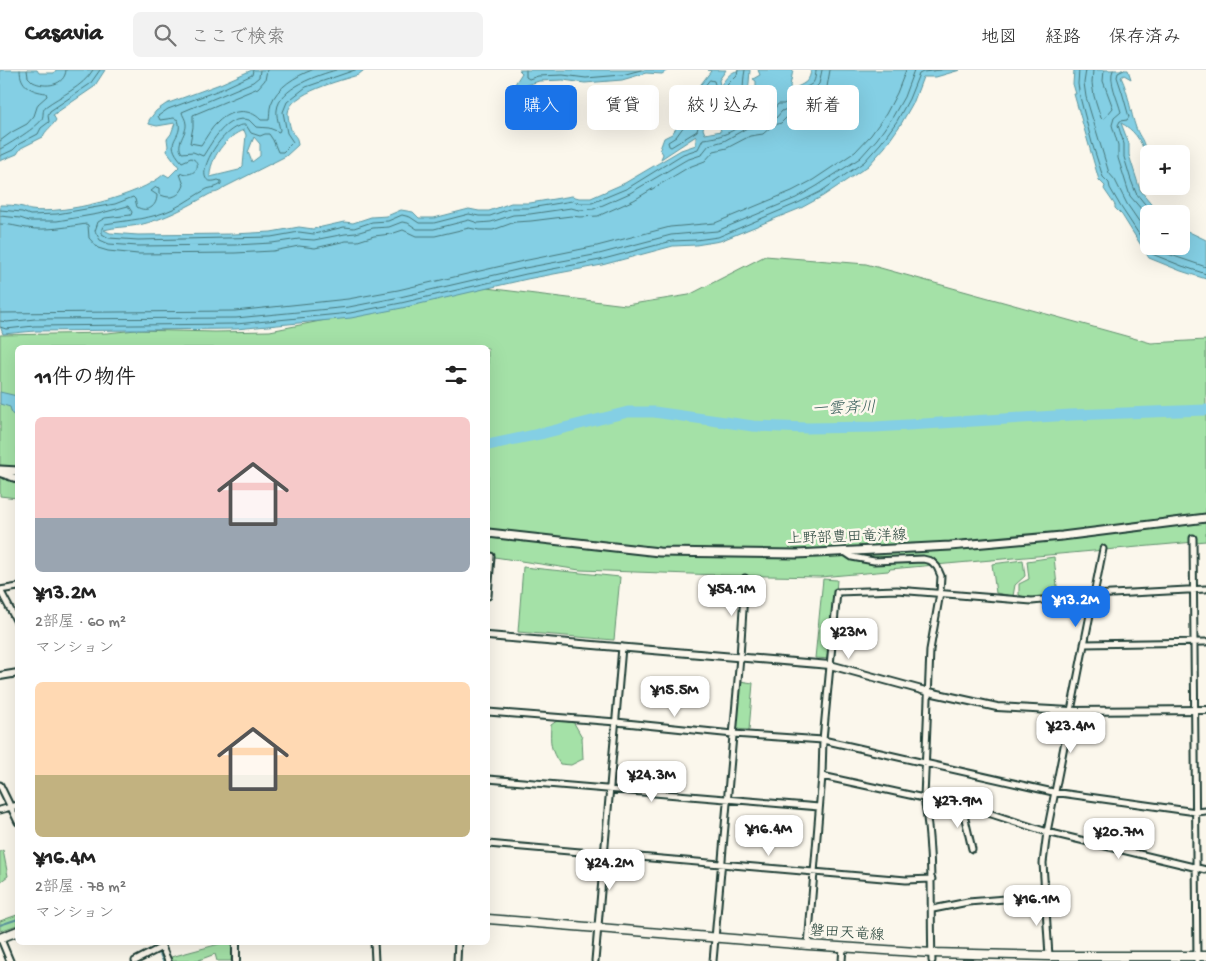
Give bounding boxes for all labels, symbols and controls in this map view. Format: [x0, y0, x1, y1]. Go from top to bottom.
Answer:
search box [133, 12, 483, 57]
text: Casavia [25, 20, 103, 49]
icon: search [151, 21, 179, 49]
text: ここで検索 [191, 27, 286, 50]
text: 地図 [981, 28, 1017, 49]
text: 経路 [1045, 28, 1081, 49]
text: 保存済み [1109, 28, 1181, 49]
chip: 購入 [505, 85, 577, 130]
chip: 賃貸 [587, 85, 659, 130]
chip: 絞り込み [669, 85, 777, 130]
chip: 新着 [787, 85, 859, 130]
map controls [1140, 145, 1190, 255]
button: + [1140, 145, 1190, 195]
button: − [1140, 205, 1190, 255]
icon: filters [442, 361, 470, 389]
text: 11件の物件 [35, 367, 136, 392]
water label: 一雲斉川 [812, 398, 876, 421]
icon: home [208, 449, 298, 539]
street label: 上野部豊田竜洋線 [787, 526, 907, 549]
pin: ¥54.1M [691, 574, 773, 617]
text: ¥54.1M [709, 581, 755, 600]
text: ¥13.2M [35, 582, 96, 607]
pin: ¥13.2M [1035, 586, 1117, 628]
text: ¥13.2M [1053, 592, 1099, 611]
text: 2部屋 · 60 m² [35, 614, 126, 633]
pin: ¥23M [819, 618, 879, 660]
text: ¥23M [832, 624, 866, 643]
text: マンション [35, 640, 114, 659]
pin: ¥15.5M [634, 676, 716, 718]
text: ¥15.5M [652, 682, 698, 701]
pin: ¥23.4M [1030, 712, 1112, 754]
icon: home [208, 714, 298, 804]
text: ¥23.4M [1047, 718, 1095, 737]
pin: ¥24.3M [611, 760, 693, 803]
text: ¥24.3M [628, 767, 676, 786]
pin: ¥27.9M [917, 786, 999, 829]
text: ¥27.9M [934, 793, 982, 812]
pin: ¥16.4M [728, 814, 810, 857]
pin: ¥20.7M [1078, 818, 1160, 860]
text: ¥16.4M [746, 821, 792, 840]
text: ¥20.7M [1095, 824, 1143, 843]
text: ¥16.4M [35, 847, 95, 872]
pin: ¥24.2M [569, 848, 651, 891]
text: ¥24.2M [587, 855, 633, 874]
text: 2部屋 · 78 m² [35, 879, 126, 898]
pin: ¥16.1M [996, 884, 1078, 927]
text: ¥16.1M [1015, 891, 1059, 910]
text: マンション [35, 905, 114, 924]
street label: 磐田天竜線 [809, 921, 885, 946]

